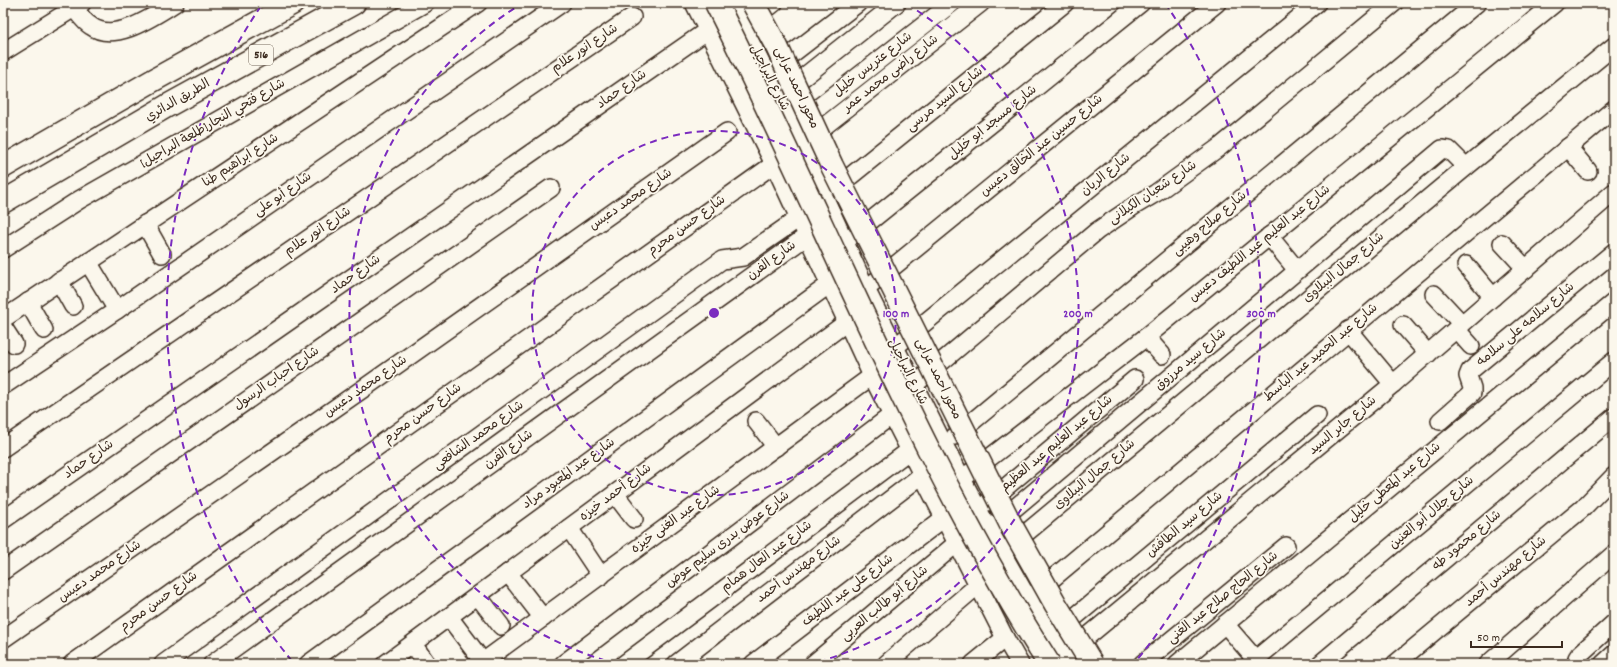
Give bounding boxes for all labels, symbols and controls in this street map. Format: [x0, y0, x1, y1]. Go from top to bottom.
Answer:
street label: شارع انور علام [548, 20, 622, 78]
street label: شارع عتريس خليل [829, 28, 917, 102]
street label: شارع راضى محمد عمر [838, 31, 943, 118]
street label: شارع البراجيل [744, 42, 794, 114]
street label: محور احمد عرابى [769, 44, 823, 132]
road number: 516 [249, 45, 273, 65]
street label: شارع السيد مرسى [902, 63, 988, 137]
street label: شارع حماد [593, 66, 651, 114]
street label: شارع فتحي النجار[طلعة البراجيل] [137, 75, 289, 173]
street label: الطريق الدائري [142, 75, 214, 127]
street label: شارع مسجد ابو خليل [944, 81, 1042, 165]
street label: شارع حسين عبد الخالق دعبس [976, 90, 1108, 202]
street label: شارع ابراهيم طنا [199, 129, 283, 193]
street label: شارع الريان [1077, 149, 1135, 201]
street label: شارع شعبان الكيلانى [1105, 156, 1201, 230]
street label: شارع محمد دعبس [586, 164, 676, 236]
street label: شارع أبو على [250, 168, 316, 222]
street label: شارع عبد العليم عبد اللطيف دعبس [1185, 181, 1335, 307]
street label: شارع صلاح وهيبى [1169, 187, 1251, 261]
street label: شارع حسن محرم [644, 191, 730, 261]
street label: شارع انور علام [281, 203, 355, 261]
street label: شارع جمال الببلاوى [1299, 228, 1389, 308]
street label: شارع الفرن [743, 237, 801, 285]
street label: شارع حماد [327, 251, 385, 299]
street label: شارع سلامه على سلامه [1473, 278, 1579, 372]
street label: شارع عبد الحميد عبد الباسط [1259, 299, 1383, 407]
centre of rings [707, 306, 721, 320]
text: 100 m [883, 306, 909, 323]
text: 200 m [1063, 306, 1093, 323]
text: 300 m [1246, 306, 1276, 323]
street label: شارع سيد مرزوق [1151, 324, 1231, 396]
street label: محور احمد عرابى [910, 335, 966, 423]
street label: شارع البراجيل [882, 336, 932, 408]
street label: شارع احباب الرسول [230, 342, 324, 416]
street label: شارع محمد دعبس [321, 351, 411, 423]
street label: شارع حسن محرم [380, 379, 466, 449]
street label: شارع عبد العليم عبد العظيم [997, 391, 1117, 497]
street label: شارع جابر السيد [1305, 392, 1381, 460]
street label: شارع محمد الشافعى [430, 397, 528, 475]
street label: شارع الفرن [480, 426, 538, 474]
street label: شارع عبد المعبود مراد [519, 434, 619, 514]
street label: شارع جمال الببلاوى [1050, 435, 1140, 515]
street label: شارع حماد [60, 436, 118, 484]
street label: شارع عبد المعطى خليل [1344, 438, 1446, 528]
street label: شارع أحمد خيزه [576, 459, 656, 527]
street label: شارع جلال أبو العنين [1385, 472, 1479, 554]
street label: شارع عبد الغنى خيزه [628, 481, 724, 559]
street label: شارع عوض بدرى سليم عوض [662, 487, 794, 593]
street label: شارع سيد الطافش [1143, 487, 1227, 563]
street label: شارع محمود طه [1428, 506, 1506, 576]
street label: شارع عبد العال همام [718, 516, 816, 598]
street label: شارع مهندس أحمد [753, 532, 845, 608]
street label: شارع مهندس أحمد [1461, 532, 1551, 612]
street label: شارع محمد دعبس [55, 536, 145, 608]
street label: شارع الحاج صلاح عبد الغنى [1163, 547, 1283, 649]
street label: شارع على عبد اللطيف [798, 550, 898, 632]
street label: شارع أبو طالب العربى [837, 562, 933, 646]
street label: شارع حسن محرم [116, 567, 202, 637]
scale bar [1471, 623, 1562, 649]
text: 50 m [1477, 630, 1500, 647]

